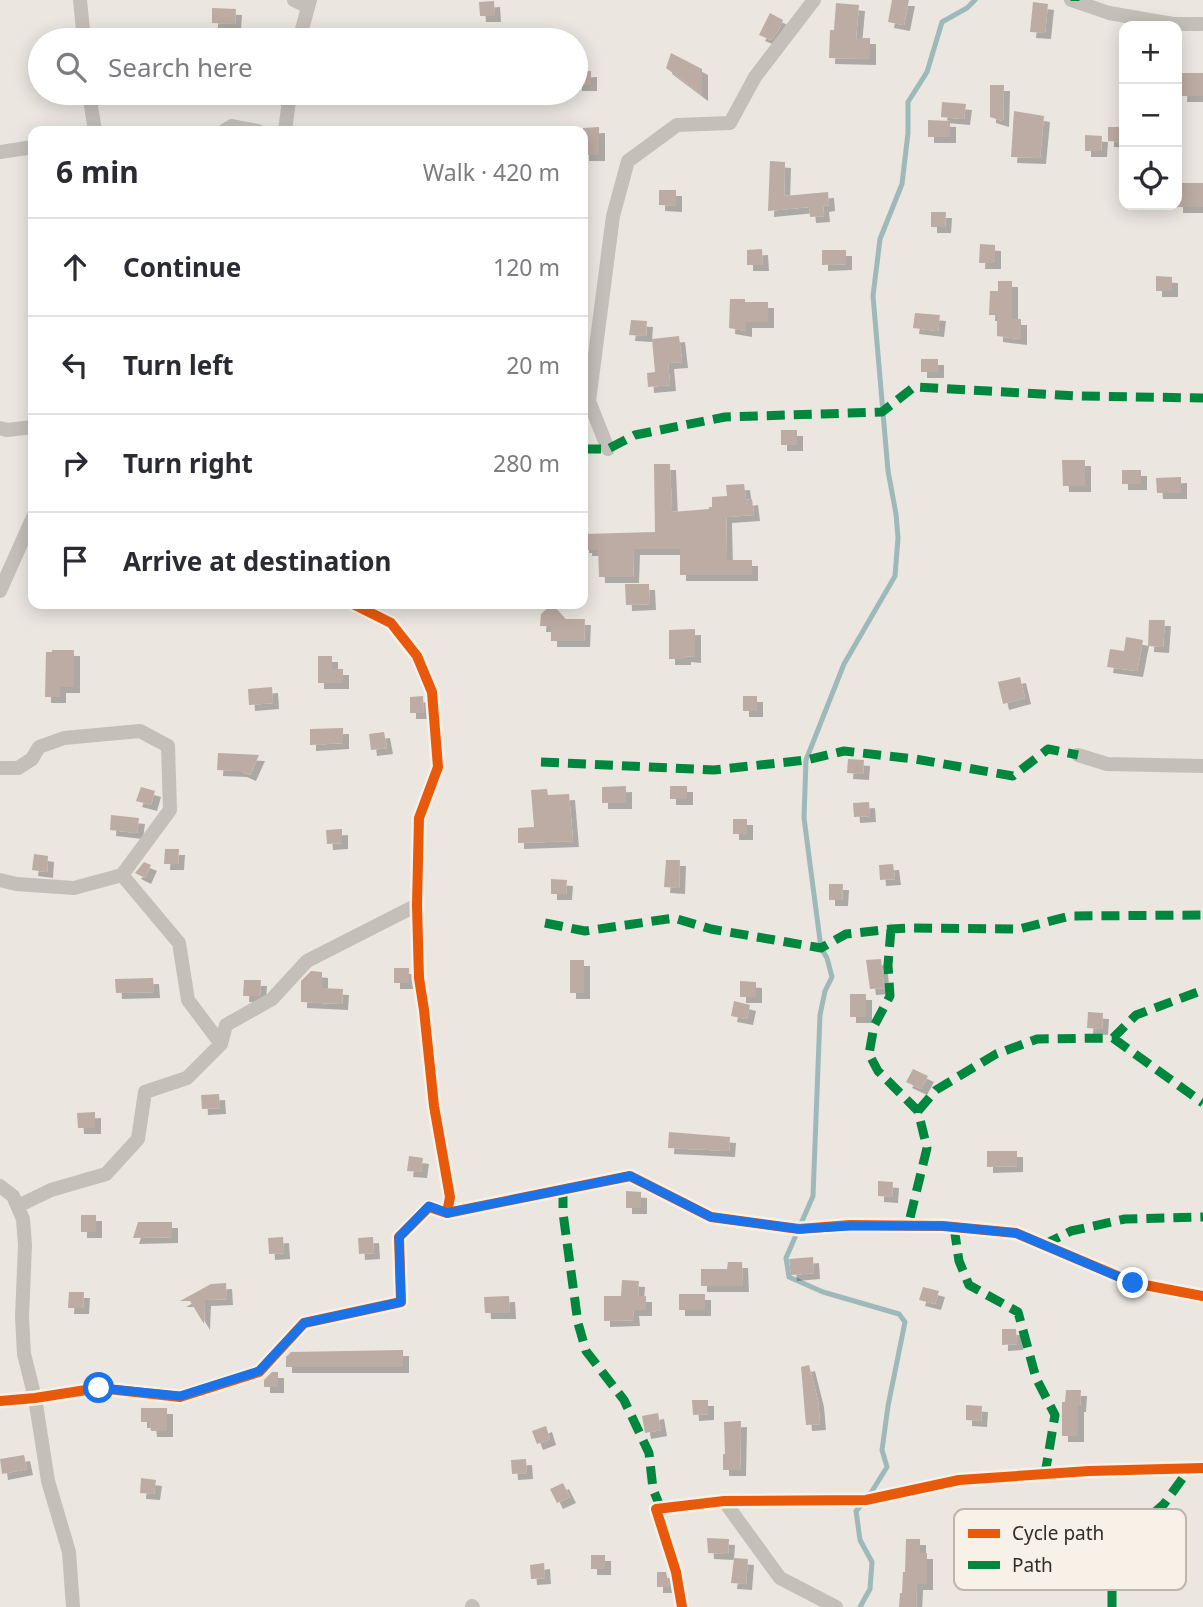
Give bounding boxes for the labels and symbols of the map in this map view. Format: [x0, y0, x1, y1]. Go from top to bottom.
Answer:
route end [1117, 1267, 1148, 1298]
route start [83, 1372, 114, 1403]
legend [954, 1509, 1186, 1590]
text: Cycle path [1012, 1520, 1104, 1546]
text: Path [1012, 1552, 1053, 1578]

